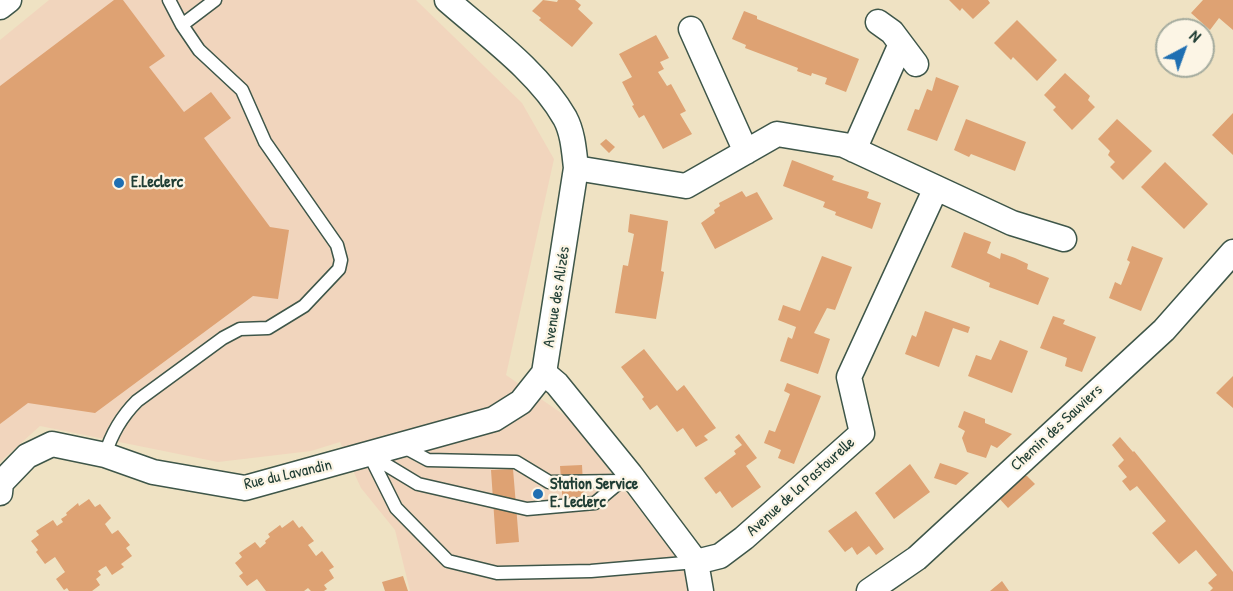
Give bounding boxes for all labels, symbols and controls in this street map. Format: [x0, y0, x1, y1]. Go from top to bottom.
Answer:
north arrow [1155, 18, 1215, 78]
text: N [1185, 25, 1206, 47]
place label: E.Leclerc [131, 173, 183, 193]
marker: E.Leclerc [112, 176, 126, 190]
street label: Avenue des Alizés [540, 245, 574, 349]
street label: Chemin des Sauviers [1007, 381, 1107, 475]
street label: Avenue de la Pastourelle [743, 433, 859, 541]
street label: Rue du Lavandin [242, 456, 334, 494]
place label: Station Service E. Leclerc [550, 475, 638, 513]
marker: Station Service E. Leclerc [531, 487, 545, 501]

